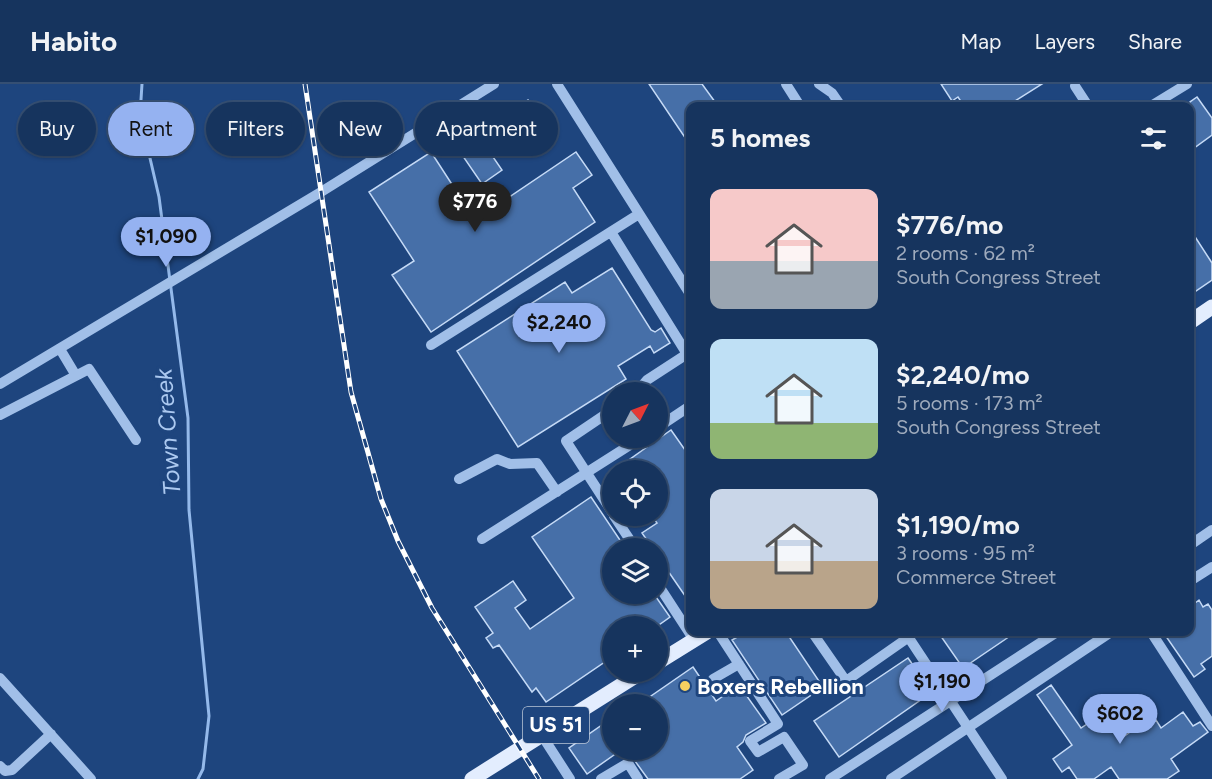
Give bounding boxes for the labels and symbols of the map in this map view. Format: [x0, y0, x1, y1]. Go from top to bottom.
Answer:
pin: $776 [439, 182, 511, 233]
pin: $1,090 [117, 217, 215, 268]
pin: $2,240 [510, 303, 608, 354]
water label: Town Creek [149, 366, 186, 496]
north arrow [602, 382, 668, 448]
pin: $1,190 [893, 662, 991, 713]
place label: Boxers Rebellion [697, 673, 864, 700]
marker: Boxers Rebellion [678, 679, 692, 693]
pin: $602 [1084, 694, 1156, 745]
road number: US 51 [523, 707, 589, 743]

